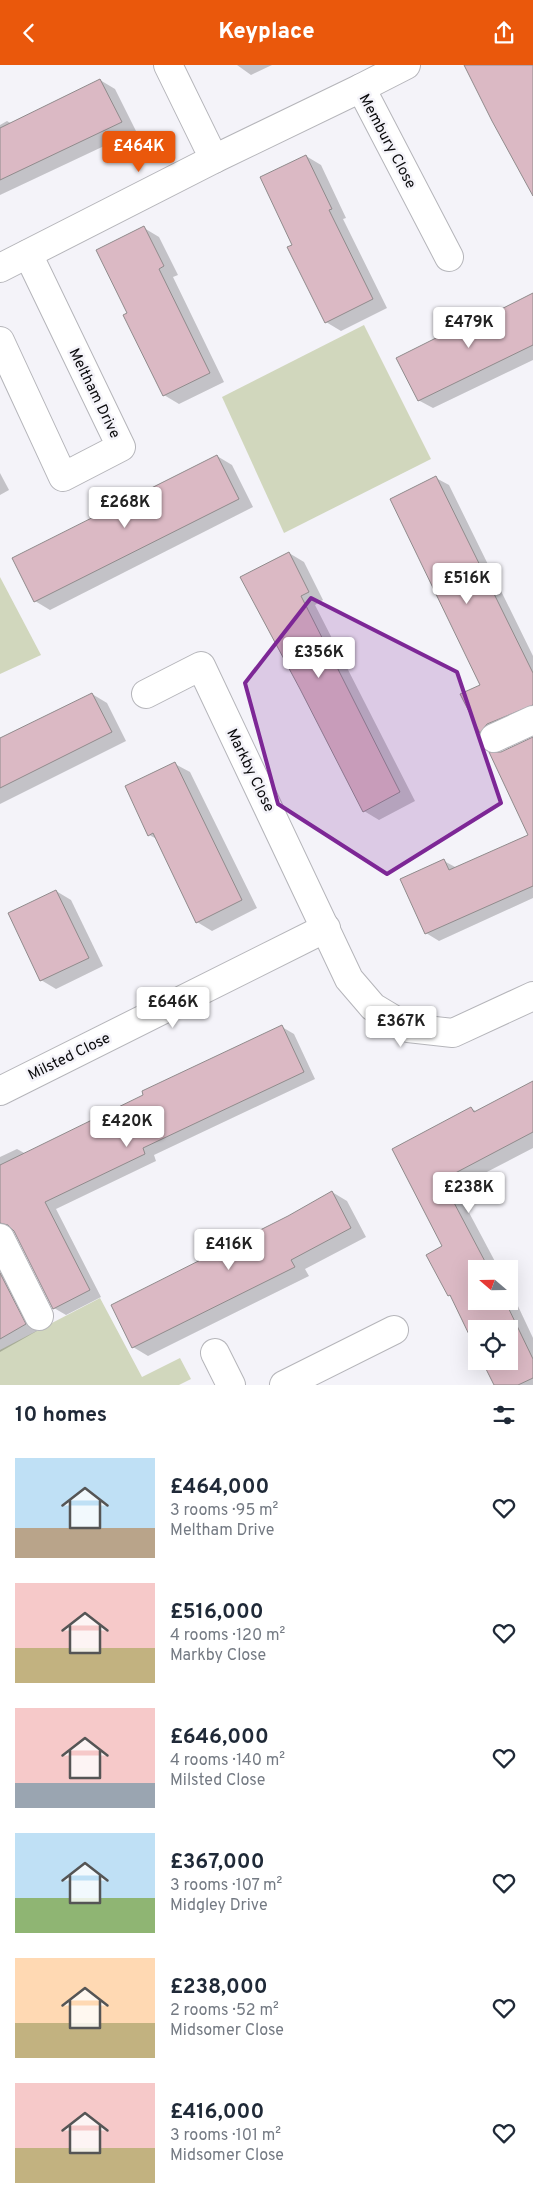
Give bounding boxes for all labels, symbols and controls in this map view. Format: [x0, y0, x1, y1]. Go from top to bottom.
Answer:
icon: back [15, 19, 43, 47]
text: Keyplace [218, 19, 315, 46]
icon: share [490, 19, 518, 47]
street label: Membury Close [354, 91, 420, 192]
pin: £464K [104, 131, 174, 173]
text: £464K [113, 137, 165, 157]
pin: £479K [434, 307, 504, 349]
text: £479K [444, 313, 494, 333]
street label: Meltham Drive [64, 346, 124, 442]
pin: £268K [90, 487, 160, 529]
text: £268K [100, 493, 150, 513]
pin: £516K [432, 563, 502, 605]
text: £516K [444, 569, 491, 589]
pin: £356K [284, 637, 354, 679]
text: £356K [294, 643, 344, 663]
street label: Markby Close [221, 726, 278, 815]
pin: £646K [138, 987, 208, 1029]
text: £646K [148, 993, 198, 1013]
pin: £367K [366, 1005, 436, 1048]
text: £367K [377, 1012, 425, 1032]
street label: Milsted Close [25, 1029, 114, 1085]
pin: £420K [92, 1105, 162, 1148]
text: £420K [101, 1112, 153, 1132]
pin: £238K [434, 1171, 504, 1214]
text: £238K [444, 1178, 494, 1198]
pin: £416K [194, 1229, 264, 1271]
text: £416K [205, 1235, 253, 1255]
north arrow [468, 1260, 518, 1310]
map controls [468, 1260, 518, 1370]
button: locate [468, 1320, 518, 1370]
icon: filters [490, 1401, 518, 1429]
text: 10 homes [15, 1402, 107, 1429]
text: £464,000 [170, 1474, 269, 1501]
icon: home [55, 1478, 115, 1538]
icon: heart [490, 1494, 518, 1522]
text: 3 rooms · 95 m² [170, 1501, 278, 1521]
text: Meltham Drive [170, 1521, 274, 1541]
text: £516,000 [170, 1599, 264, 1626]
icon: home [55, 1603, 115, 1663]
icon: heart [490, 1619, 518, 1647]
text: 4 rooms · 120 m² [170, 1626, 285, 1646]
text: Markby Close [170, 1646, 266, 1666]
text: £646,000 [170, 1724, 269, 1751]
icon: home [55, 1728, 115, 1788]
icon: heart [490, 1744, 518, 1772]
text: 4 rooms · 140 m² [170, 1751, 285, 1771]
text: Milsted Close [170, 1771, 265, 1791]
text: £367,000 [170, 1849, 264, 1876]
icon: home [55, 1853, 115, 1913]
icon: heart [490, 1869, 518, 1897]
text: 3 rooms · 107 m² [170, 1876, 282, 1896]
text: Midgley Drive [170, 1896, 268, 1916]
text: £238,000 [170, 1974, 268, 2001]
icon: home [55, 1978, 115, 2038]
icon: heart [490, 1994, 518, 2022]
text: 2 rooms · 52 m² [170, 2001, 279, 2021]
text: Midsomer Close [170, 2021, 284, 2041]
text: £416,000 [170, 2099, 264, 2126]
icon: home [55, 2103, 115, 2163]
icon: heart [490, 2119, 518, 2147]
text: 3 rooms · 101 m² [170, 2126, 281, 2146]
text: Midsomer Close [170, 2146, 284, 2166]

